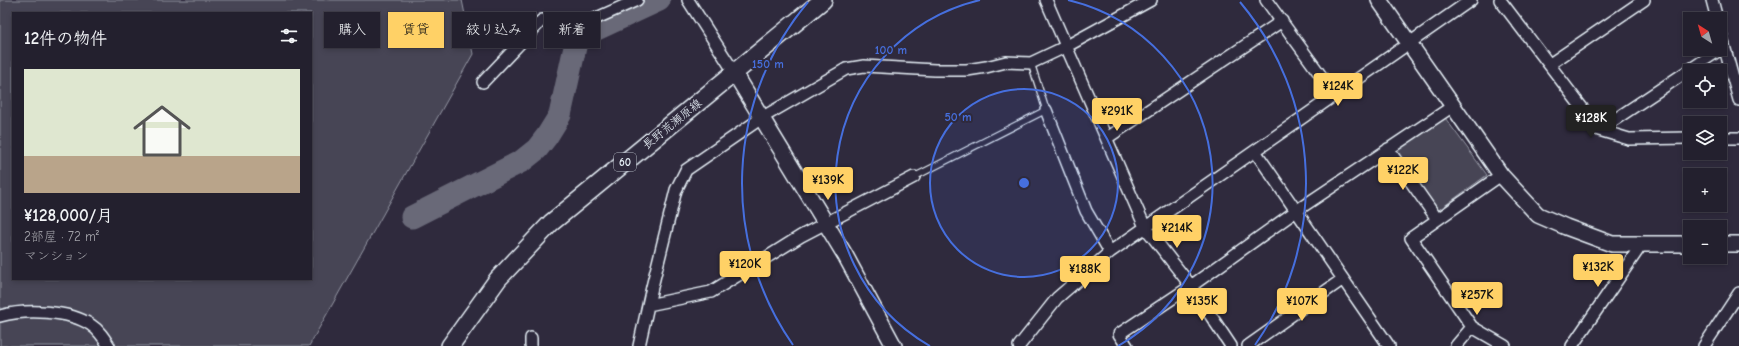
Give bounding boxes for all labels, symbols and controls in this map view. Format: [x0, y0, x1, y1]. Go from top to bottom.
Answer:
chip: 購入 [324, 12, 380, 48]
chip: 賃貸 [388, 12, 444, 48]
chip: 絞り込み [452, 12, 536, 48]
chip: 新着 [544, 12, 600, 48]
north arrow [1683, 12, 1727, 56]
map controls [1683, 12, 1727, 264]
icon: filters [278, 25, 300, 47]
text: 12件の物件 [24, 29, 107, 48]
text: 100 m [875, 43, 907, 57]
text: 150 m [752, 57, 784, 71]
button: locate [1683, 64, 1727, 108]
pin: ¥124K [1310, 73, 1366, 107]
text: ¥124K [1322, 78, 1354, 93]
icon: home [126, 95, 198, 167]
street label: 長野荒瀬原線 [640, 96, 704, 152]
pin: ¥291K [1089, 98, 1145, 132]
text: ¥291K [1101, 103, 1133, 118]
pin: ¥128K [1563, 105, 1619, 139]
text: 50 m [944, 110, 972, 124]
text: ¥128K [1575, 110, 1607, 125]
button: layers [1683, 116, 1727, 160]
road number: 60 [614, 153, 636, 171]
pin: ¥122K [1375, 157, 1431, 191]
text: ¥122K [1387, 162, 1419, 177]
pin: ¥139K [800, 167, 856, 201]
button: + [1683, 168, 1727, 212]
text: ¥139K [812, 172, 844, 187]
centre of rings [1017, 176, 1031, 190]
text: ¥128,000/月 [24, 206, 113, 225]
pin: ¥214K [1149, 215, 1205, 249]
text: ¥214K [1161, 220, 1193, 235]
button: − [1683, 220, 1727, 264]
text: 2部屋 · 72 m² [24, 229, 99, 244]
text: マンション [24, 248, 88, 263]
pin: ¥120K [717, 251, 773, 285]
pin: ¥132K [1570, 254, 1626, 288]
text: ¥120K [729, 256, 761, 271]
pin: ¥188K [1057, 256, 1113, 290]
text: ¥132K [1582, 259, 1614, 274]
text: ¥188K [1069, 261, 1101, 276]
pin: ¥257K [1449, 282, 1505, 316]
text: ¥257K [1461, 287, 1493, 302]
pin: ¥135K [1174, 288, 1230, 322]
pin: ¥107K [1274, 288, 1330, 322]
text: ¥135K [1186, 293, 1218, 308]
text: ¥107K [1286, 293, 1318, 308]

